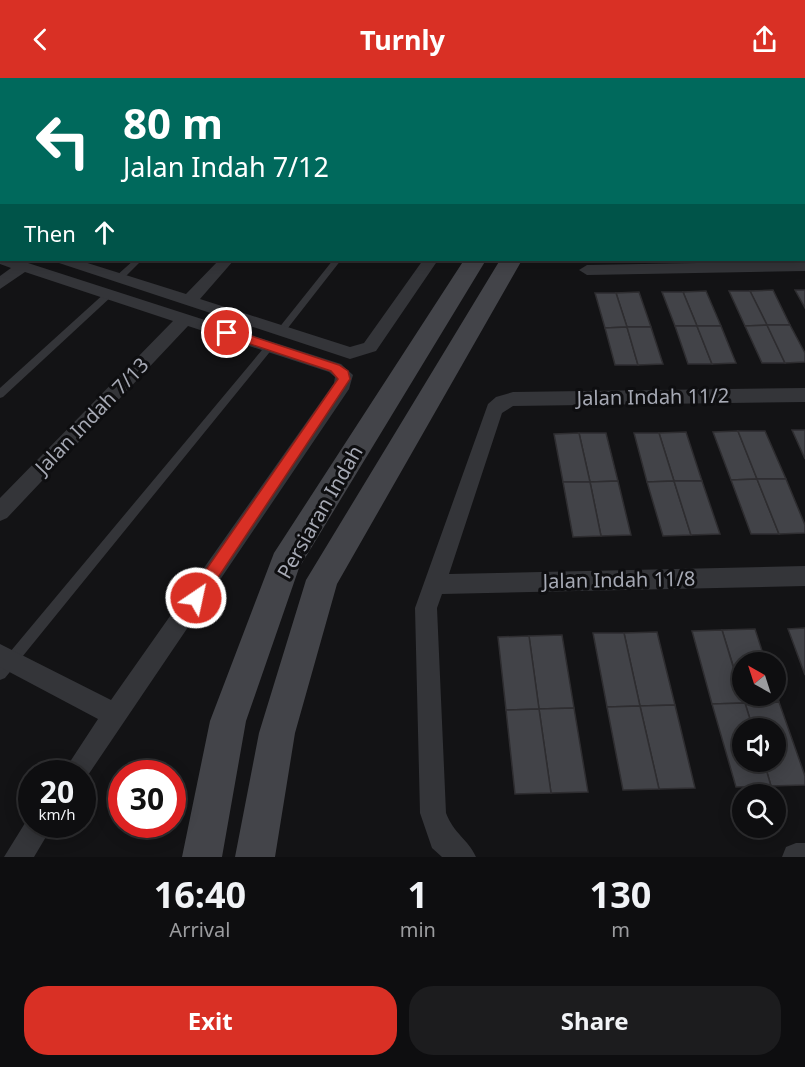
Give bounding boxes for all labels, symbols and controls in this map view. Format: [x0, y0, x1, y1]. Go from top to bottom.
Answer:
text: Turnly [360, 21, 445, 58]
icon: back [24, 23, 57, 56]
icon: share [748, 23, 781, 56]
text: 80 m [123, 94, 223, 151]
icon: left [24, 102, 102, 180]
text: Jalan Indah 7/12 [123, 148, 329, 185]
icon: ahead [88, 216, 121, 249]
text: Then [24, 218, 76, 248]
pin [201, 307, 252, 358]
icon: arrive [210, 316, 243, 349]
street label: Jalan Indah 7/13 [28, 351, 154, 481]
street label: Jalan Indah 11/2 [574, 382, 730, 411]
street label: Persiaran Indah [271, 440, 369, 583]
street label: Jalan Indah 11/8 [540, 565, 696, 594]
position arrow [164, 566, 228, 630]
north arrow [732, 652, 786, 706]
map controls [732, 652, 786, 838]
button: sound [732, 718, 786, 772]
speed limit sign: 30 [108, 760, 186, 838]
text: 20 [40, 771, 74, 812]
button: search [732, 784, 786, 838]
text: km/h [39, 804, 75, 824]
text: 16:40 [154, 870, 246, 919]
text: 1 [408, 870, 428, 919]
text: 130 [590, 870, 651, 919]
text: Arrival [169, 916, 230, 943]
text: min [400, 916, 436, 943]
text: m [611, 916, 630, 943]
button: Exit [24, 986, 397, 1055]
button: Share [409, 986, 781, 1055]

